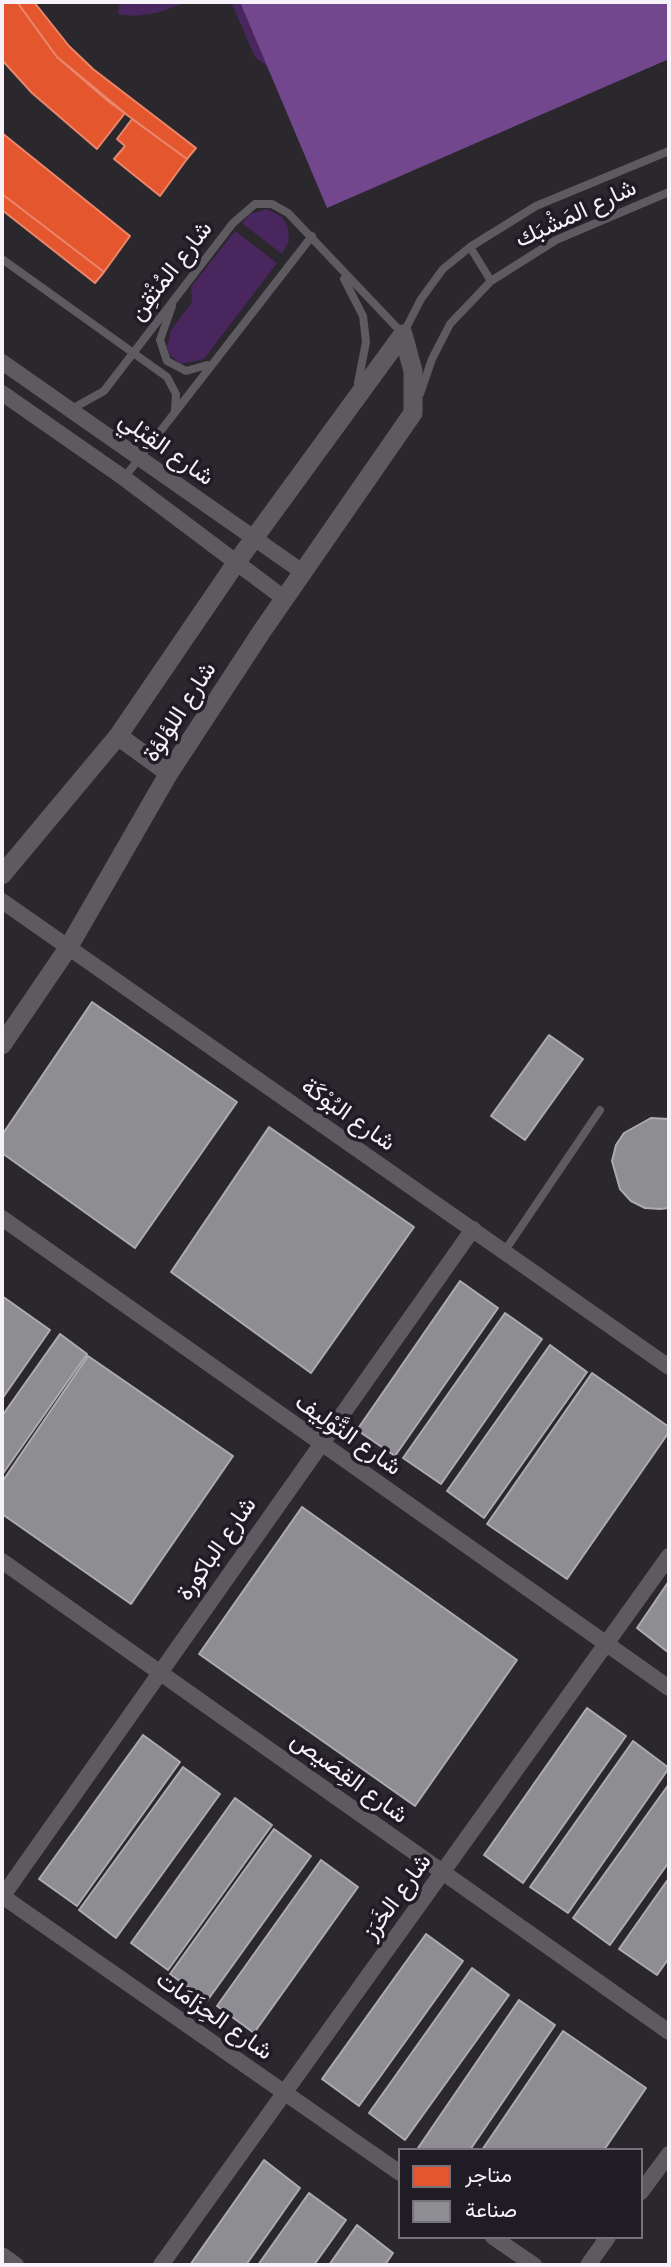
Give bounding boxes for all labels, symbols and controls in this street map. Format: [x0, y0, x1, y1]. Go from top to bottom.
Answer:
street label: شارع المَشْبَك [511, 173, 641, 255]
street label: شارع المُتْقِن [123, 215, 219, 327]
street label: شارع القِبْلي [113, 406, 219, 492]
street label: شارع اللؤلؤة [137, 657, 223, 767]
street label: شارع البُوْكَة [295, 1072, 401, 1158]
street label: شارع التَّوْلِيف [289, 1388, 407, 1482]
street label: شارع الباكورة [171, 1492, 263, 1606]
street label: شارع القِصَيص [285, 1726, 413, 1830]
street label: شارع الخَرَز [356, 1848, 438, 1946]
street label: شارع الحِزَامَات [150, 1965, 278, 2067]
legend [398, 2148, 643, 2239]
text: متاجر [465, 2162, 512, 2187]
text: صناعة [465, 2197, 517, 2222]

